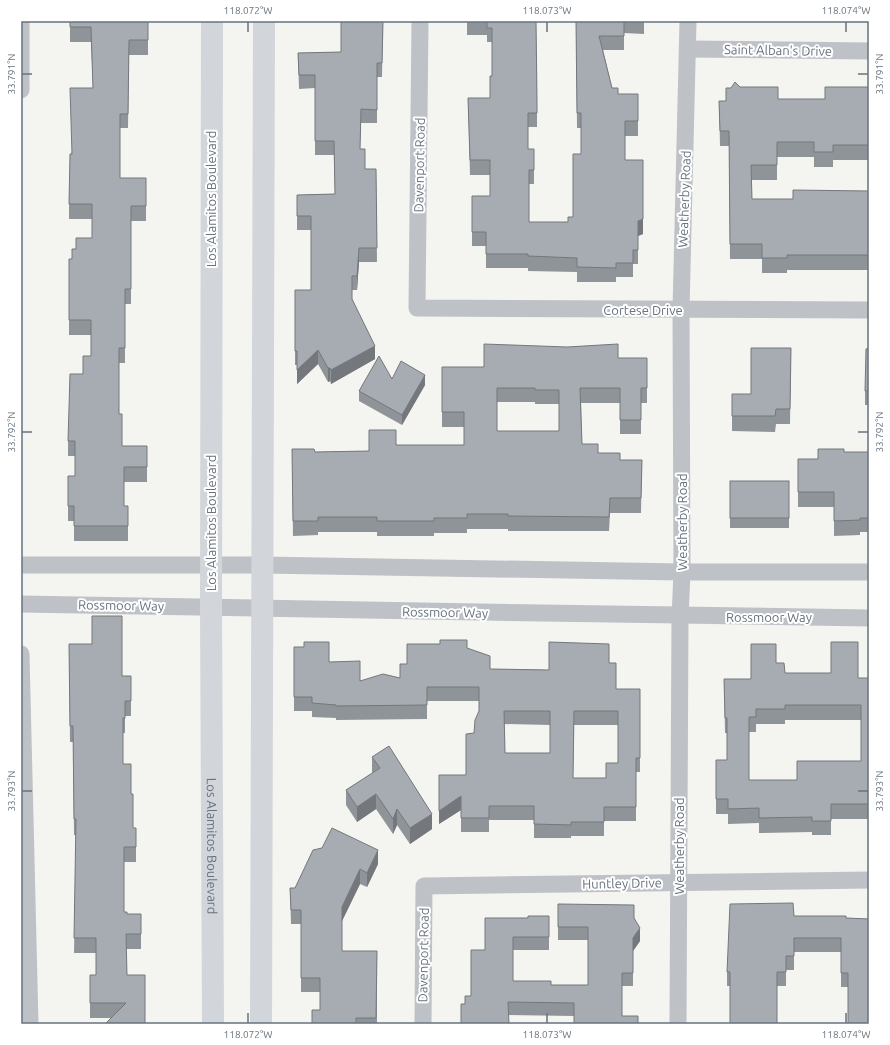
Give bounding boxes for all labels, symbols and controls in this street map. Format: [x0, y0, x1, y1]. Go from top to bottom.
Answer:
text: 118.072°W [224, 5, 272, 16]
text: 118.073°W [523, 5, 571, 16]
text: 118.074°W [822, 5, 870, 16]
street label: Saint Alban's Drive [724, 42, 832, 58]
text: 33.791°N [6, 53, 17, 95]
text: 33.791°N [874, 53, 885, 95]
street label: Davenport Road [411, 117, 427, 213]
street label: Los Alamitos Boulevard [204, 131, 218, 267]
street label: Weatherby Road [675, 150, 693, 248]
street label: Cortese Drive [603, 303, 683, 317]
text: 33.792°N [6, 411, 17, 453]
text: 33.792°N [874, 411, 885, 453]
street label: Los Alamitos Boulevard [204, 455, 218, 591]
street label: Weatherby Road [675, 473, 689, 571]
street label: Rossmoor Way [78, 597, 164, 613]
street label: Rossmoor Way [402, 604, 488, 620]
street label: Rossmoor Way [726, 610, 812, 624]
text: 33.793°N [6, 770, 17, 812]
text: 33.793°N [874, 770, 885, 812]
street label: Los Alamitos Boulevard [205, 778, 219, 914]
street label: Weatherby Road [672, 797, 686, 895]
street label: Huntley Drive [582, 875, 662, 891]
street label: Davenport Road [415, 907, 431, 1003]
text: 118.072°W [224, 1029, 272, 1040]
text: 118.073°W [523, 1029, 571, 1040]
text: 118.074°W [822, 1029, 870, 1040]

